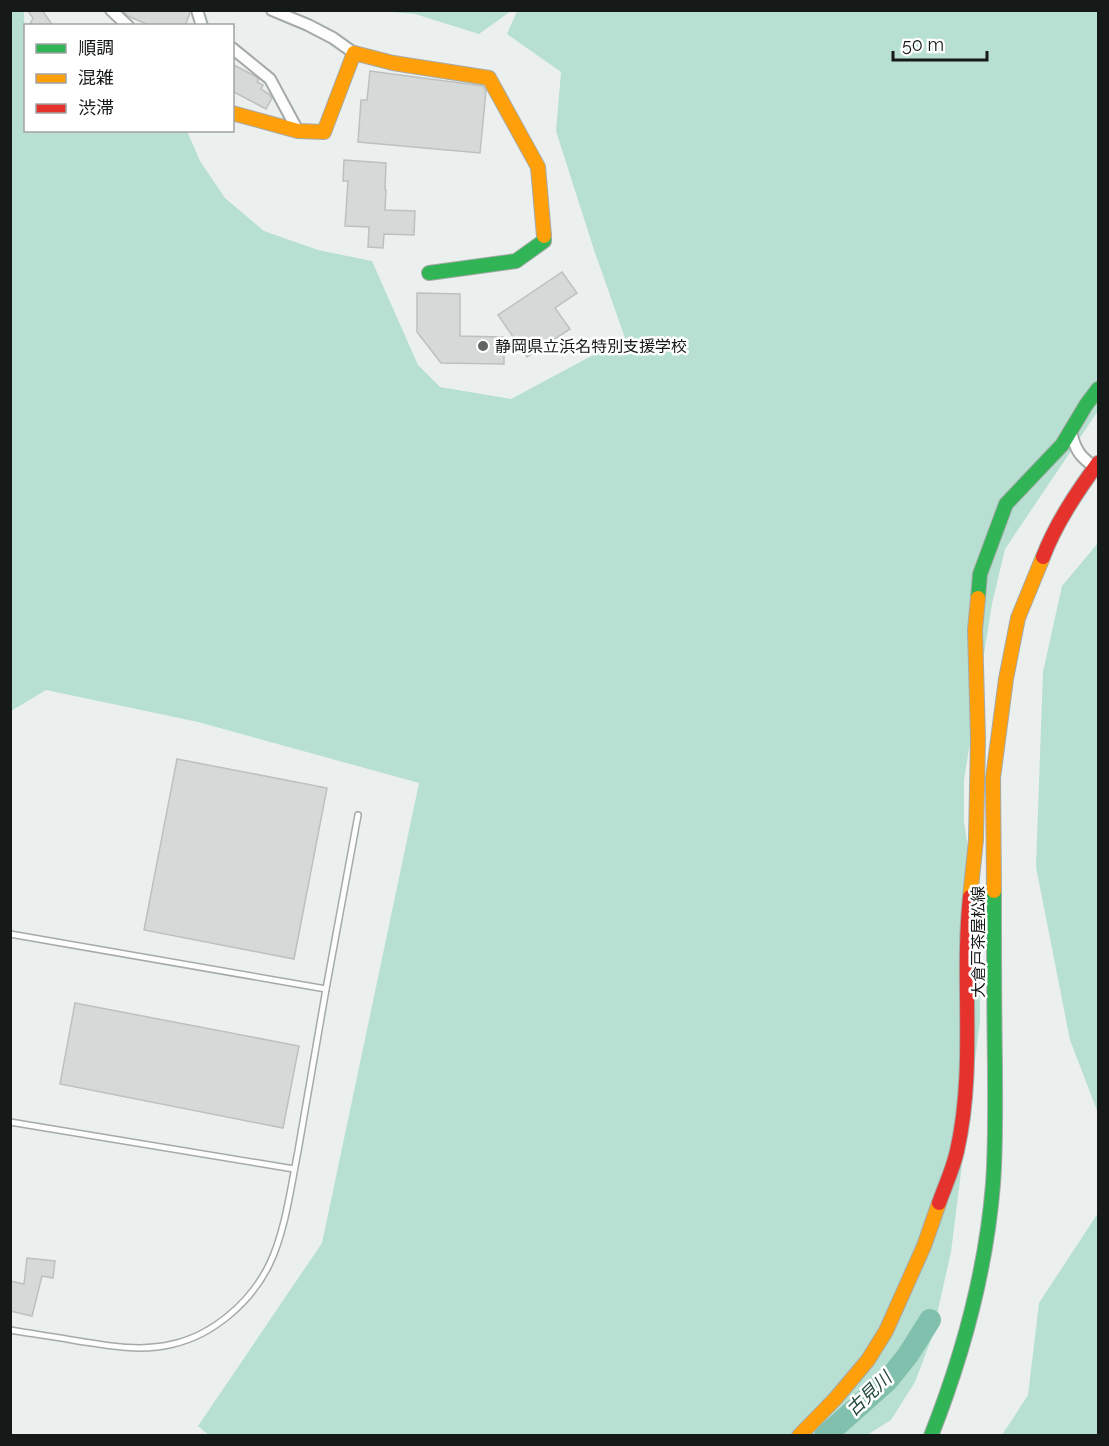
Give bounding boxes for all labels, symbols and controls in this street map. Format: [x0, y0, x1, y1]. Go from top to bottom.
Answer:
legend [24, 24, 234, 132]
scale bar [893, 24, 988, 62]
text: 50 m [902, 34, 944, 55]
text: 順調 [78, 37, 114, 58]
text: 混雑 [78, 67, 114, 88]
text: 渋滞 [78, 97, 114, 118]
place label: 静岡県立浜名特別支援学校 [495, 337, 687, 356]
marker: 静岡県立浜名特別支援学校 [476, 339, 490, 353]
street label: 大倉戸茶屋松線 [969, 886, 988, 998]
water label: 古見川 [842, 1366, 897, 1420]

